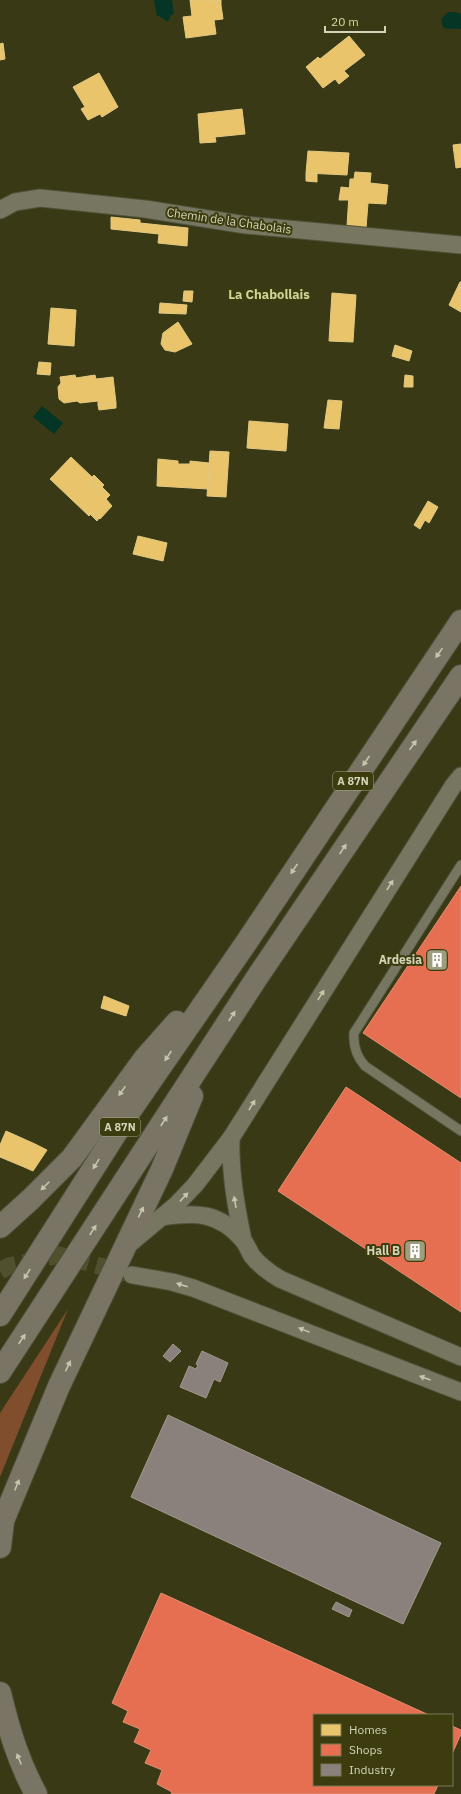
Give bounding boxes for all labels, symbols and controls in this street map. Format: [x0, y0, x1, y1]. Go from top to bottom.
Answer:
scale bar [325, 8, 385, 34]
text: 20 m [331, 14, 359, 29]
street label: Chemin de la Chabolais [166, 204, 293, 237]
district label: La Chabollais [228, 286, 310, 303]
one-way arrow [435, 648, 443, 658]
one-way arrow [409, 740, 417, 750]
one-way arrow [363, 755, 370, 767]
road number: A 87N [333, 772, 373, 790]
one-way arrow [339, 844, 347, 854]
one-way arrow [290, 864, 298, 874]
one-way arrow [387, 879, 394, 891]
building icon: Ardesia [424, 947, 450, 973]
place label: Ardesia [379, 952, 422, 967]
one-way arrow [317, 990, 325, 1000]
one-way arrow [228, 1010, 236, 1021]
one-way arrow [164, 1050, 172, 1061]
one-way arrow [118, 1085, 126, 1096]
one-way arrow [248, 1099, 255, 1111]
one-way arrow [160, 1116, 167, 1127]
road number: A 87N [100, 1118, 140, 1136]
one-way arrow [93, 1158, 100, 1170]
one-way arrow [40, 1181, 50, 1191]
one-way arrow [179, 1192, 188, 1202]
one-way arrow [232, 1196, 238, 1208]
one-way arrow [138, 1207, 144, 1218]
one-way arrow [89, 1225, 97, 1236]
building icon: Hall B [402, 1238, 428, 1264]
place label: Hall B [366, 1243, 400, 1258]
one-way arrow [23, 1268, 30, 1280]
one-way arrow [176, 1282, 188, 1288]
one-way arrow [297, 1327, 309, 1333]
one-way arrow [18, 1334, 26, 1344]
one-way arrow [65, 1360, 71, 1371]
one-way arrow [418, 1374, 430, 1380]
one-way arrow [15, 1479, 21, 1491]
legend [313, 1714, 453, 1786]
text: Homes [349, 1722, 387, 1737]
text: Shops [349, 1742, 382, 1757]
one-way arrow [16, 1753, 22, 1765]
text: Industry [349, 1762, 395, 1777]

